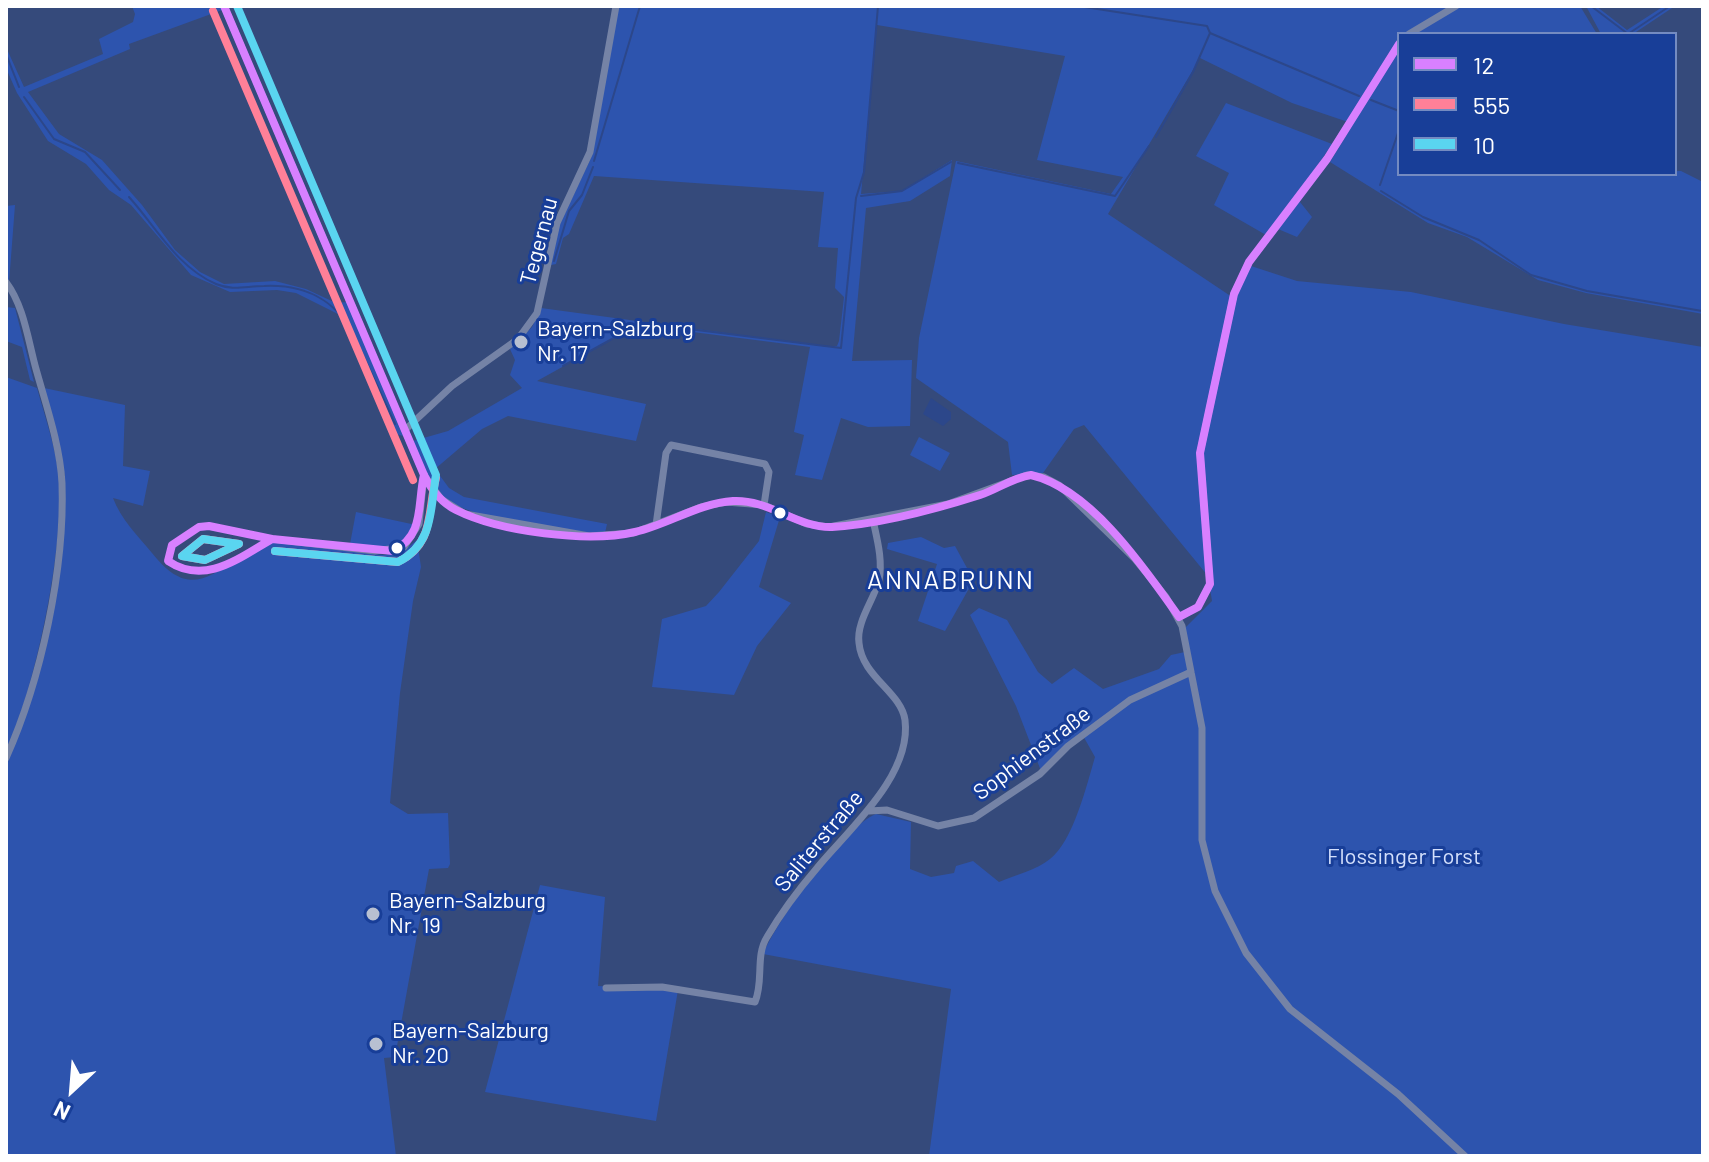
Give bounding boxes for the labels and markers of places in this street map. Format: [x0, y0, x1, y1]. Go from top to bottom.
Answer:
place label: Bayern-Salzburg Nr. 17 [537, 316, 694, 368]
marker: Bayern-Salzburg Nr. 17 [512, 333, 530, 351]
unlabelled marker [772, 505, 788, 521]
unlabelled marker [389, 540, 405, 556]
place label: Bayern-Salzburg Nr. 19 [389, 888, 546, 940]
marker: Bayern-Salzburg Nr. 19 [364, 905, 382, 923]
place label: Bayern-Salzburg Nr. 20 [392, 1018, 549, 1070]
marker: Bayern-Salzburg Nr. 20 [367, 1035, 385, 1053]

